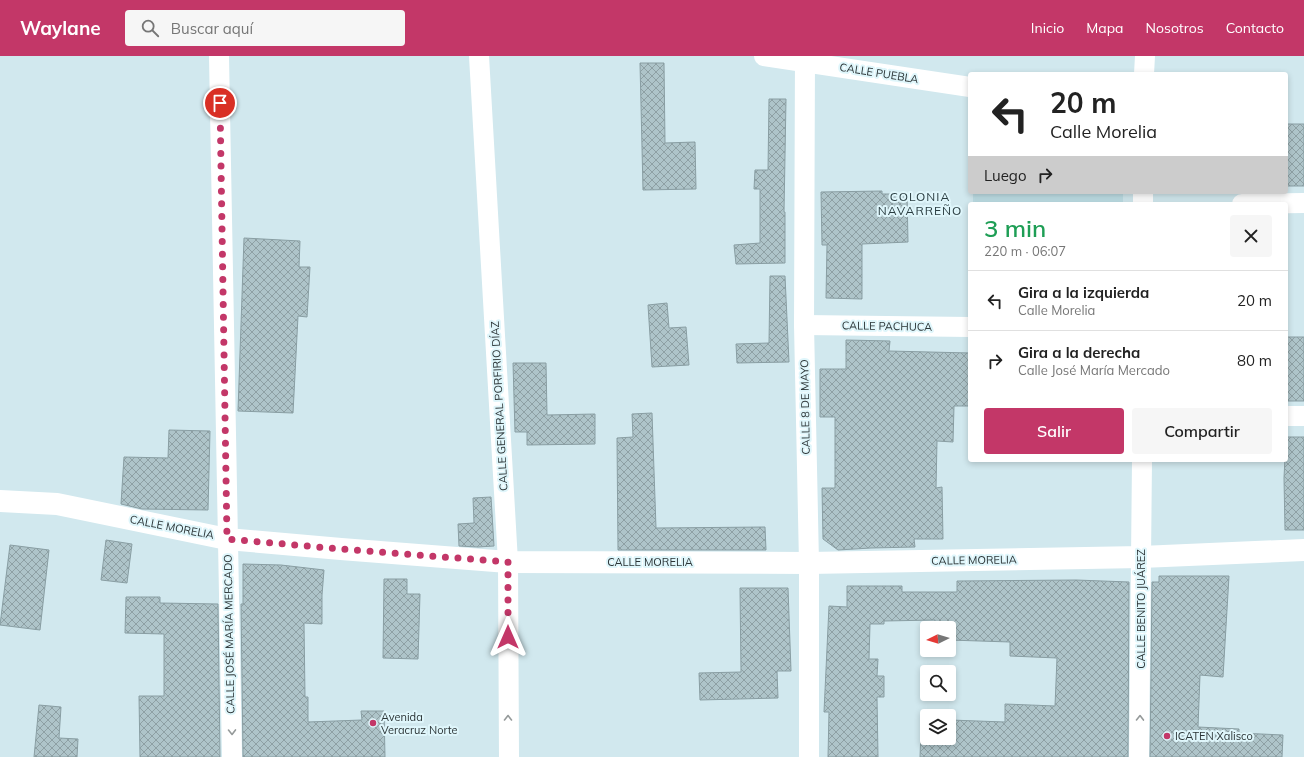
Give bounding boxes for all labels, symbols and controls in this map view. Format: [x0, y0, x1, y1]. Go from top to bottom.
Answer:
search box [125, 10, 405, 46]
text: Waylane [20, 16, 101, 40]
icon: search [139, 17, 161, 39]
text: Buscar aquí [171, 19, 253, 38]
text: Inicio [1031, 19, 1064, 37]
text: Mapa [1086, 19, 1124, 37]
text: Nosotros [1146, 19, 1204, 37]
text: Contacto [1226, 19, 1284, 37]
street label: CALLE PUEBLA [839, 60, 919, 86]
text: 20 m [1050, 85, 1116, 120]
pin [203, 86, 237, 120]
icon: left [984, 88, 1036, 140]
icon: arrive [209, 92, 231, 114]
text: Calle Morelia [1050, 120, 1157, 143]
icon: right [1034, 164, 1056, 186]
text: Luego [984, 166, 1026, 185]
district label: COLONIA NAVARREÑO [878, 189, 962, 218]
text: 3 min [984, 213, 1046, 243]
button: close [1230, 215, 1272, 257]
text: 220 m · 06:07 [984, 243, 1066, 259]
text: Gira a la izquierda [1018, 283, 1149, 302]
icon: left [984, 290, 1006, 312]
text: 20 m [1237, 291, 1272, 310]
text: Calle Morelia [1018, 302, 1095, 318]
street label: CALLE PACHUCA [842, 318, 932, 334]
street label: CALLE GENERAL PORFIRIO DÍAZ [488, 320, 510, 491]
text: Gira a la derecha [1018, 343, 1140, 362]
icon: right [984, 350, 1006, 372]
text: 80 m [1237, 351, 1272, 370]
street label: CALLE 8 DE MAYO [797, 359, 813, 455]
text: Calle José María Mercado [1018, 362, 1170, 378]
button: Salir [984, 408, 1124, 454]
button: Compartir [1132, 408, 1272, 454]
street label: CALLE MORELIA [129, 512, 215, 542]
street label: CALLE BENITO JUÁREZ [1134, 549, 1148, 669]
street label: CALLE MORELIA [931, 552, 1017, 568]
street label: CALLE JOSÉ MARÍA MERCADO [221, 554, 237, 714]
street label: CALLE MORELIA [607, 555, 693, 569]
position arrow [487, 616, 529, 658]
north arrow [920, 621, 956, 657]
map controls [920, 621, 956, 745]
button: search [920, 665, 956, 701]
button: layers [920, 709, 956, 745]
place label: Avenida Veracruz Norte [381, 710, 457, 737]
one-way arrow [504, 715, 513, 721]
one-way arrow [1136, 715, 1144, 721]
marker: Avenida Veracruz Norte [368, 718, 378, 728]
one-way arrow [227, 729, 236, 735]
place label: ICATEN Xalisco [1175, 729, 1253, 743]
marker: ICATEN Xalisco [1162, 731, 1172, 741]

